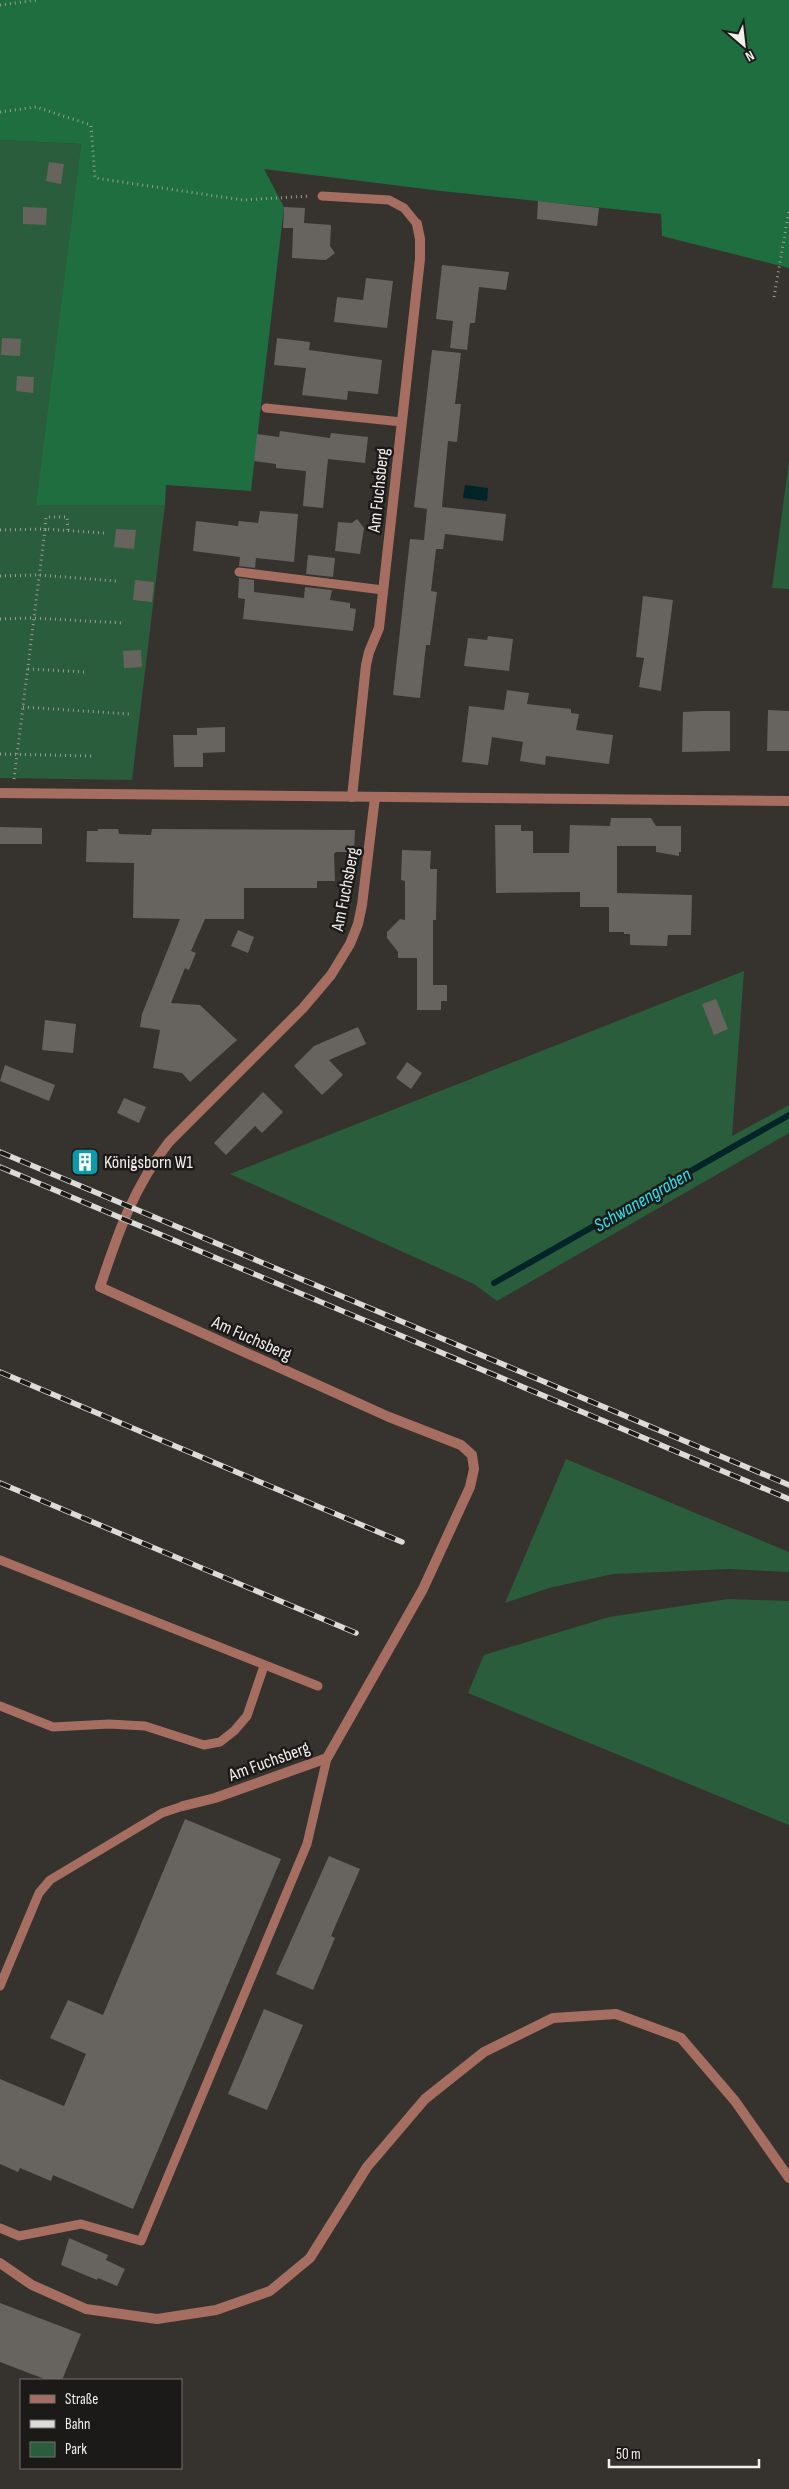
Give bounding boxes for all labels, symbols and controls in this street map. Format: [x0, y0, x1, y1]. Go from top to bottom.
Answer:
north arrow [719, 20, 769, 70]
text: N [743, 47, 757, 65]
street label: Am Fuchsberg [364, 447, 393, 534]
street label: Am Fuchsberg [327, 846, 364, 934]
building icon: Königsborn W1 [70, 1147, 100, 1177]
place label: Königsborn W1 [104, 1152, 193, 1173]
water label: Schwanengraben [590, 1163, 695, 1237]
street label: Am Fuchsberg [208, 1311, 295, 1365]
street label: Am Fuchsberg [225, 1737, 313, 1786]
legend [20, 2379, 182, 2469]
text: Straße [65, 2390, 98, 2409]
text: Bahn [65, 2415, 90, 2434]
scale bar [609, 2436, 759, 2468]
text: Park [65, 2440, 87, 2459]
text: 50 m [616, 2445, 641, 2464]

